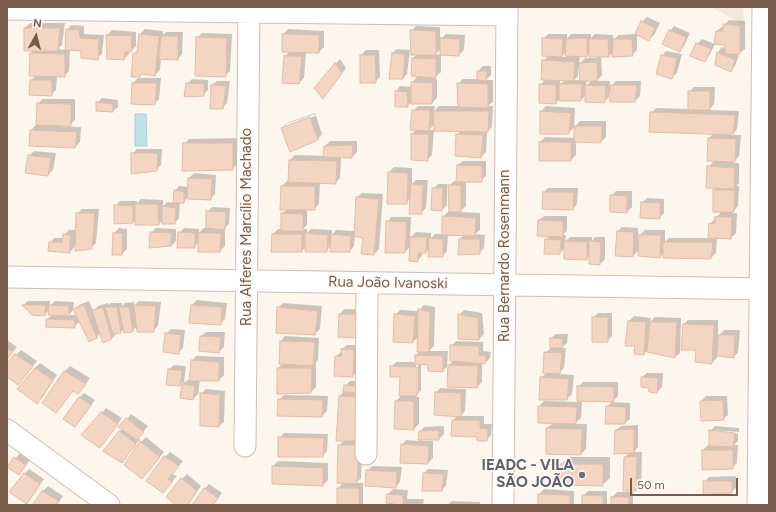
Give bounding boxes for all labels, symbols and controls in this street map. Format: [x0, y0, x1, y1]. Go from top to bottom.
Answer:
north arrow [16, 16, 56, 56]
text: N [32, 17, 43, 31]
street label: Rua Alferes Marcílio Machado [238, 128, 256, 326]
street label: Rua Bernardo Rosenmann [496, 170, 514, 342]
street label: Rua João Ivanoski [328, 273, 448, 293]
place label: IEADC - VILA SÃO JOÃO [482, 457, 574, 492]
marker: IEADC - VILA SÃO JOÃO [577, 470, 587, 480]
scale bar [632, 470, 740, 496]
text: 50 m [637, 478, 665, 492]

